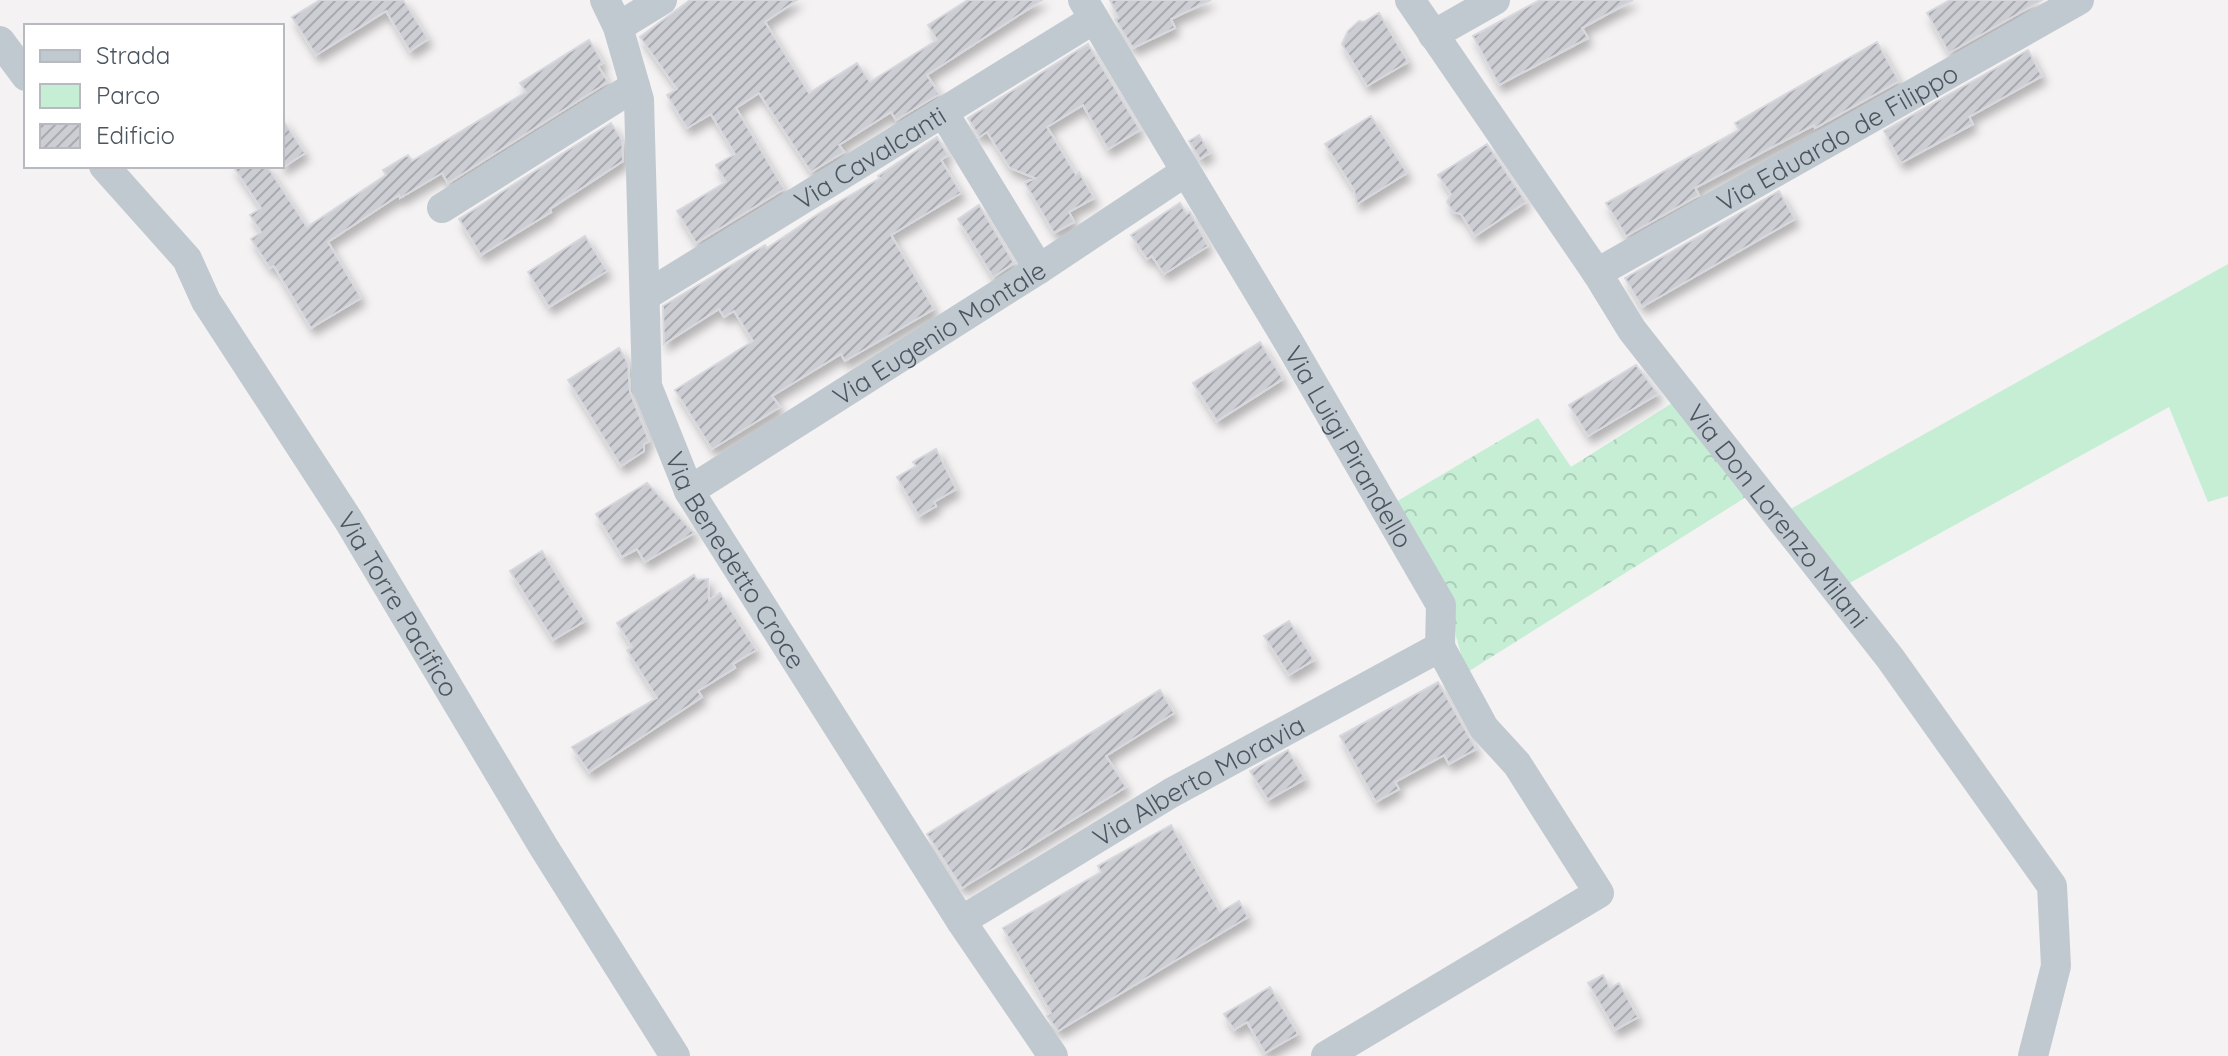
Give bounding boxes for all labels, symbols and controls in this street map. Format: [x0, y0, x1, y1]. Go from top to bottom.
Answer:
legend [24, 24, 284, 168]
text: Strada [96, 40, 170, 70]
street label: Via Eduardo de Filippo [1711, 56, 1964, 218]
text: Parco [96, 80, 160, 110]
street label: Via Cavalcanti [788, 98, 952, 217]
text: Edificio [96, 120, 175, 150]
street label: Via Eugenio Montale [826, 253, 1052, 412]
street label: Via Luigi Pirandello [1278, 340, 1421, 554]
street label: Via Don Lorenzo Milani [1680, 397, 1876, 634]
street label: Via Benedetto Croce [658, 447, 814, 675]
street label: Via Torre Pacifico [331, 506, 467, 703]
street label: Via Alberto Moravia [1086, 707, 1310, 853]

